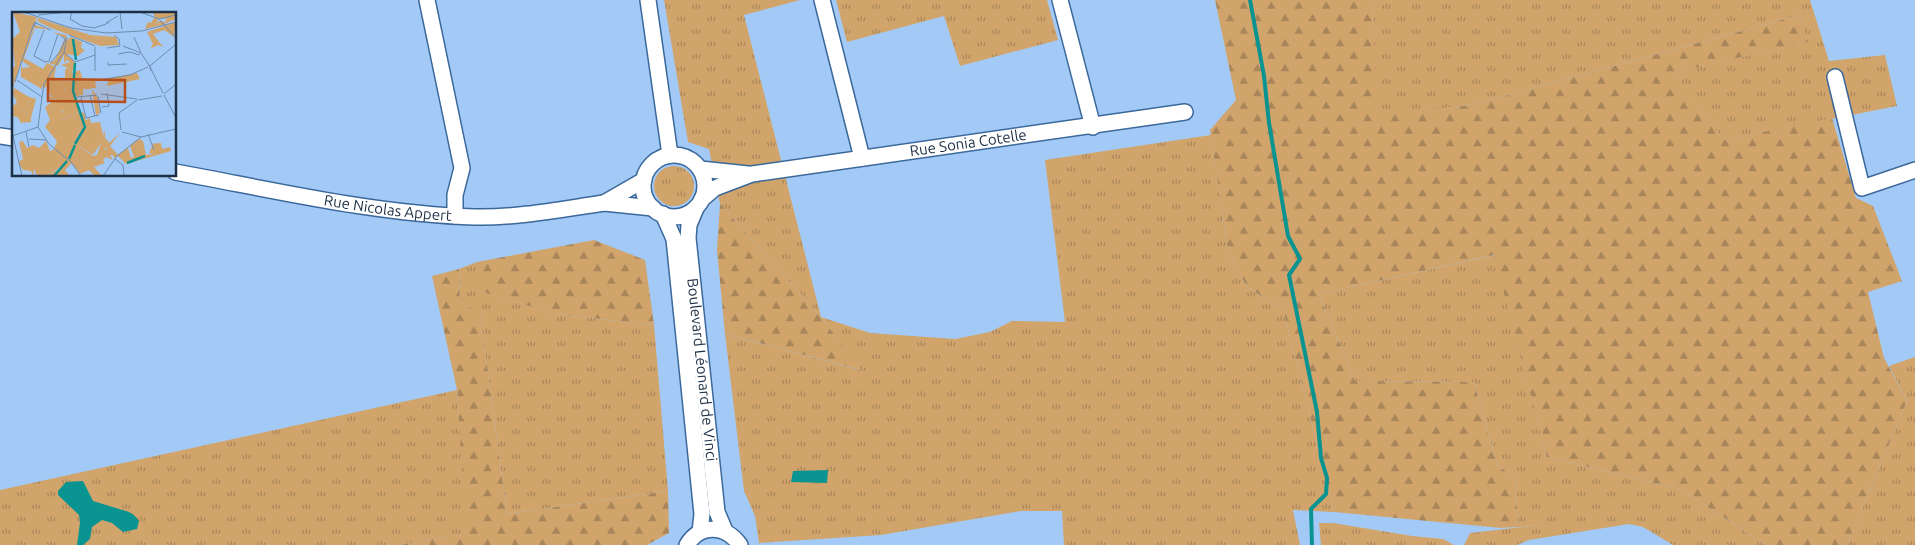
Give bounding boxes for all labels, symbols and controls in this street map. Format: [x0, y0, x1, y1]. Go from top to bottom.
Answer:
inset map [12, 12, 176, 176]
street label: Rue Sonia Cotelle [909, 126, 1028, 159]
street label: Rue Nicolas Appert [323, 191, 452, 224]
street label: Boulevard Léonard de Vinci [684, 277, 721, 462]

